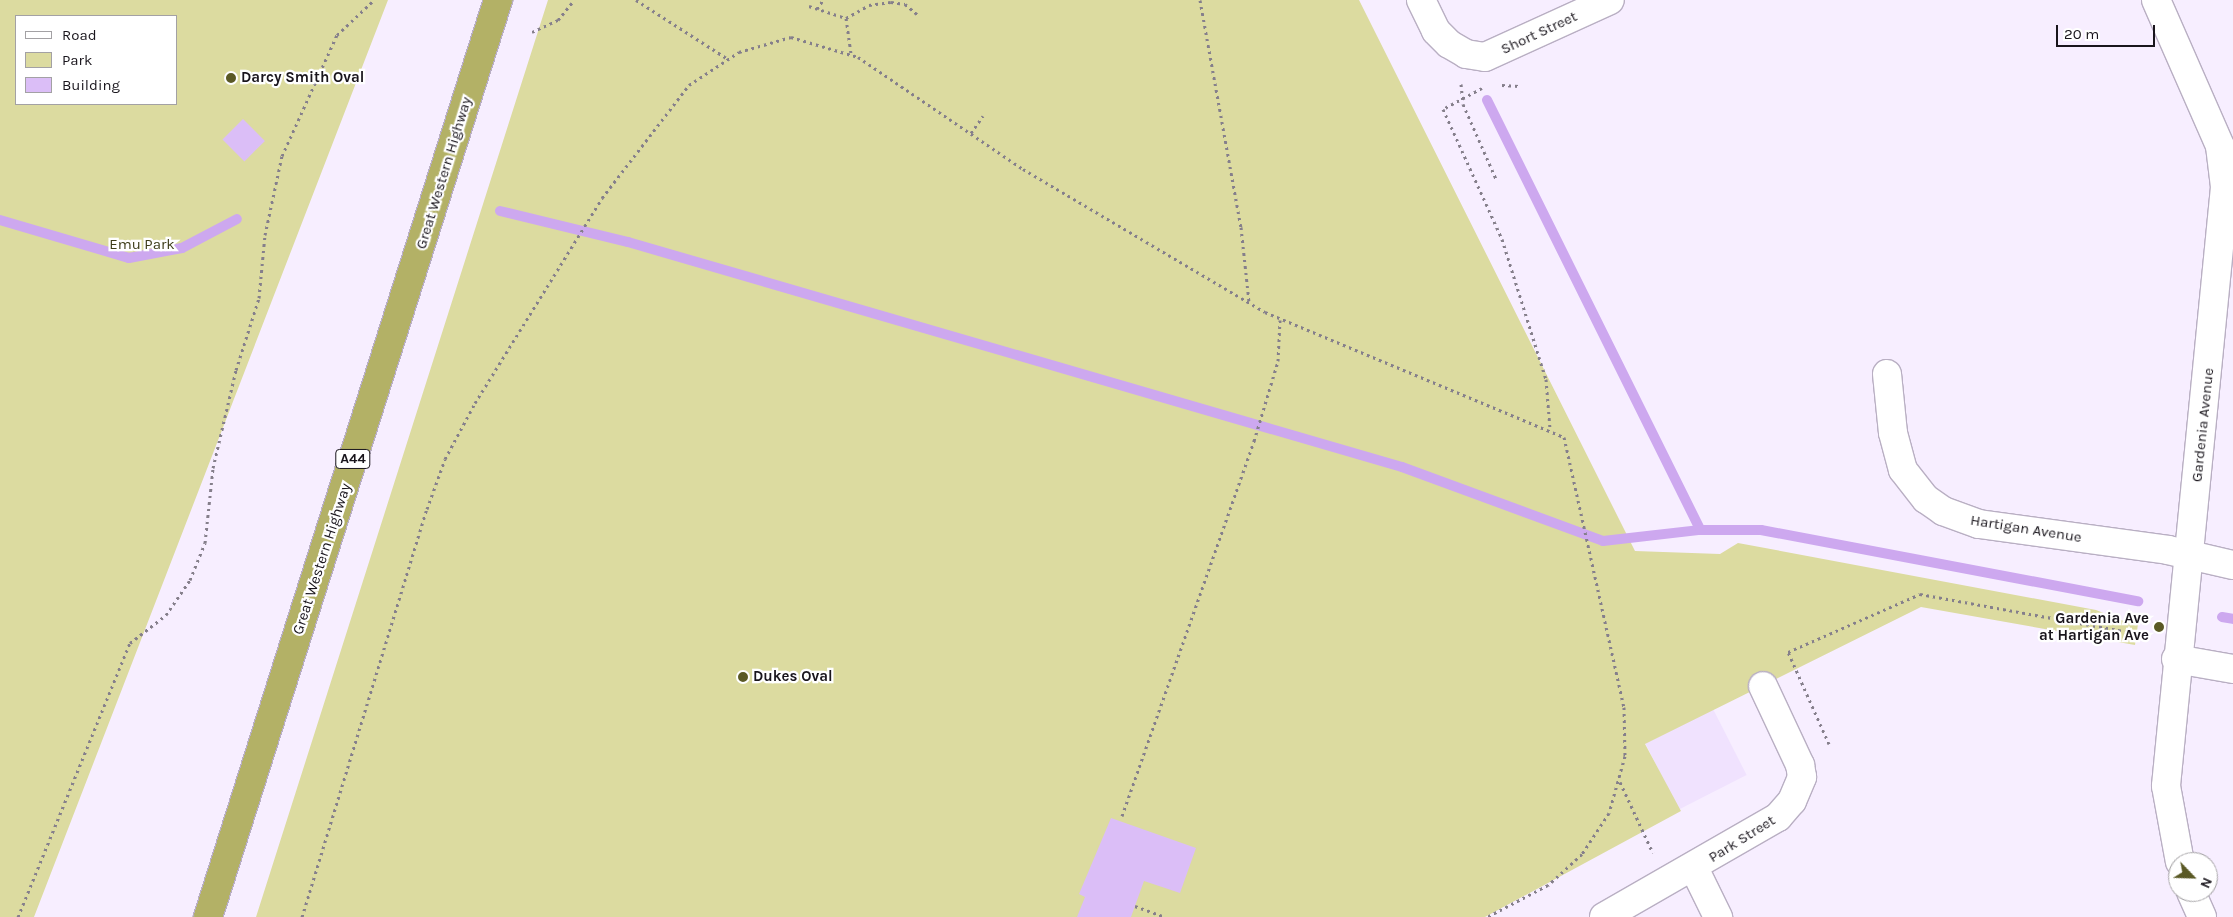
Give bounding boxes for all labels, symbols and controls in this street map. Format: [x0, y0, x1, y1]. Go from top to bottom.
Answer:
street label: Short Street [1498, 7, 1580, 59]
legend [15, 15, 178, 105]
scale bar [2058, 15, 2157, 47]
text: 20 m [2064, 25, 2099, 43]
text: Road [62, 26, 97, 44]
text: Park [62, 51, 92, 69]
place label: Darcy Smith Oval [241, 69, 364, 87]
marker: Darcy Smith Oval [225, 72, 237, 84]
text: Building [62, 76, 120, 94]
street label: Great Western Highway [412, 95, 476, 251]
park label: Emu Park [109, 236, 175, 254]
street label: Gardenia Avenue [2188, 367, 2218, 483]
road number: A44 [334, 448, 372, 470]
street label: Great Western Highway [289, 481, 355, 637]
street label: Hartigan Avenue [1969, 511, 2083, 547]
place label: Gardenia Ave at Hartigan Ave [2039, 609, 2149, 644]
marker: Gardenia Ave at Hartigan Ave [2153, 621, 2165, 633]
place label: Dukes Oval [753, 668, 833, 686]
marker: Dukes Oval [737, 671, 749, 683]
street label: Park Street [1705, 811, 1779, 867]
north arrow [2168, 852, 2218, 902]
text: N [2196, 875, 2216, 891]

